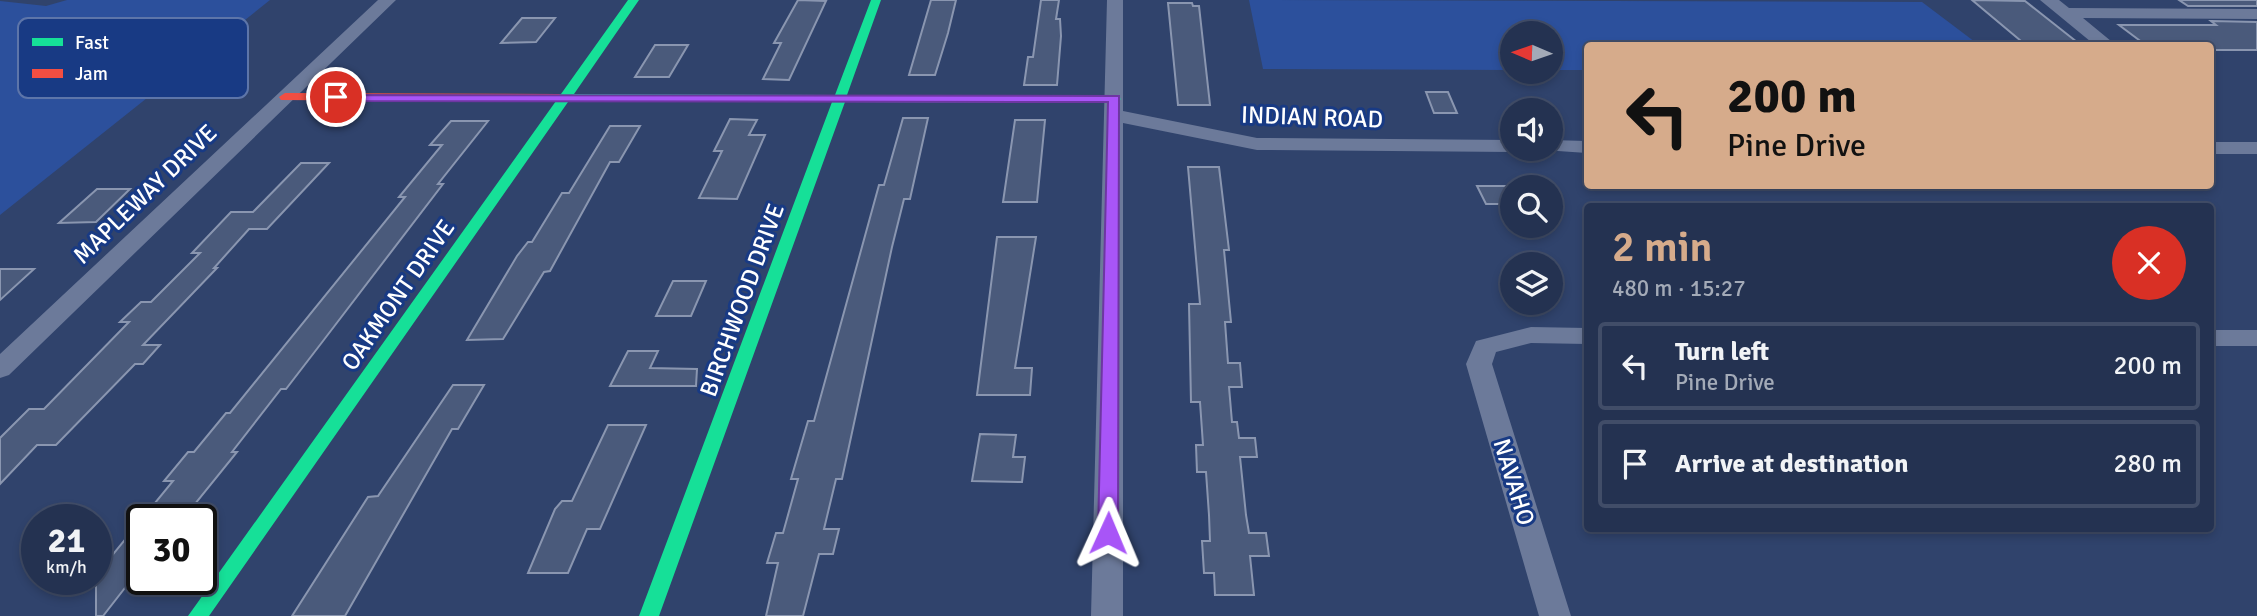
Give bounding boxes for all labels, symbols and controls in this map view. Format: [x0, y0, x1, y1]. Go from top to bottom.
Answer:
legend [18, 18, 248, 98]
north arrow [1500, 21, 1563, 84]
map controls [1500, 21, 1563, 315]
text: Fast [75, 31, 109, 55]
text: Jam [75, 62, 108, 86]
text: 200 m [1727, 66, 1857, 126]
pin [306, 67, 366, 127]
icon: left [1612, 70, 1703, 161]
icon: arrive [317, 78, 355, 116]
button: sound [1500, 98, 1563, 161]
street label: INDIAN ROAD [1241, 100, 1383, 134]
street label: MAPLEWAY DRIVE [67, 118, 223, 270]
text: Pine Drive [1727, 126, 1866, 165]
button: search [1500, 175, 1563, 238]
street label: BIRCHWOOD DRIVE [693, 199, 791, 401]
street label: OAKMONT DRIVE [335, 214, 461, 376]
text: 2 min [1612, 222, 1713, 273]
button: close [2112, 226, 2186, 300]
button: layers [1500, 252, 1563, 315]
text: 480 m · 15:27 [1612, 274, 1746, 303]
text: Turn left [1675, 336, 1769, 368]
icon: left [1616, 347, 1654, 385]
text: 200 m [2113, 350, 2182, 382]
text: Pine Drive [1675, 368, 1775, 397]
street label: NAVAHO [1487, 435, 1541, 529]
icon: arrive [1616, 445, 1654, 483]
text: Arrive at destination [1675, 448, 1908, 480]
text: 280 m [2113, 448, 2182, 480]
position arrow [1071, 496, 1145, 570]
speed limit sign: 30 [126, 504, 217, 595]
text: 21 [48, 519, 85, 562]
text: km/h [46, 556, 87, 578]

